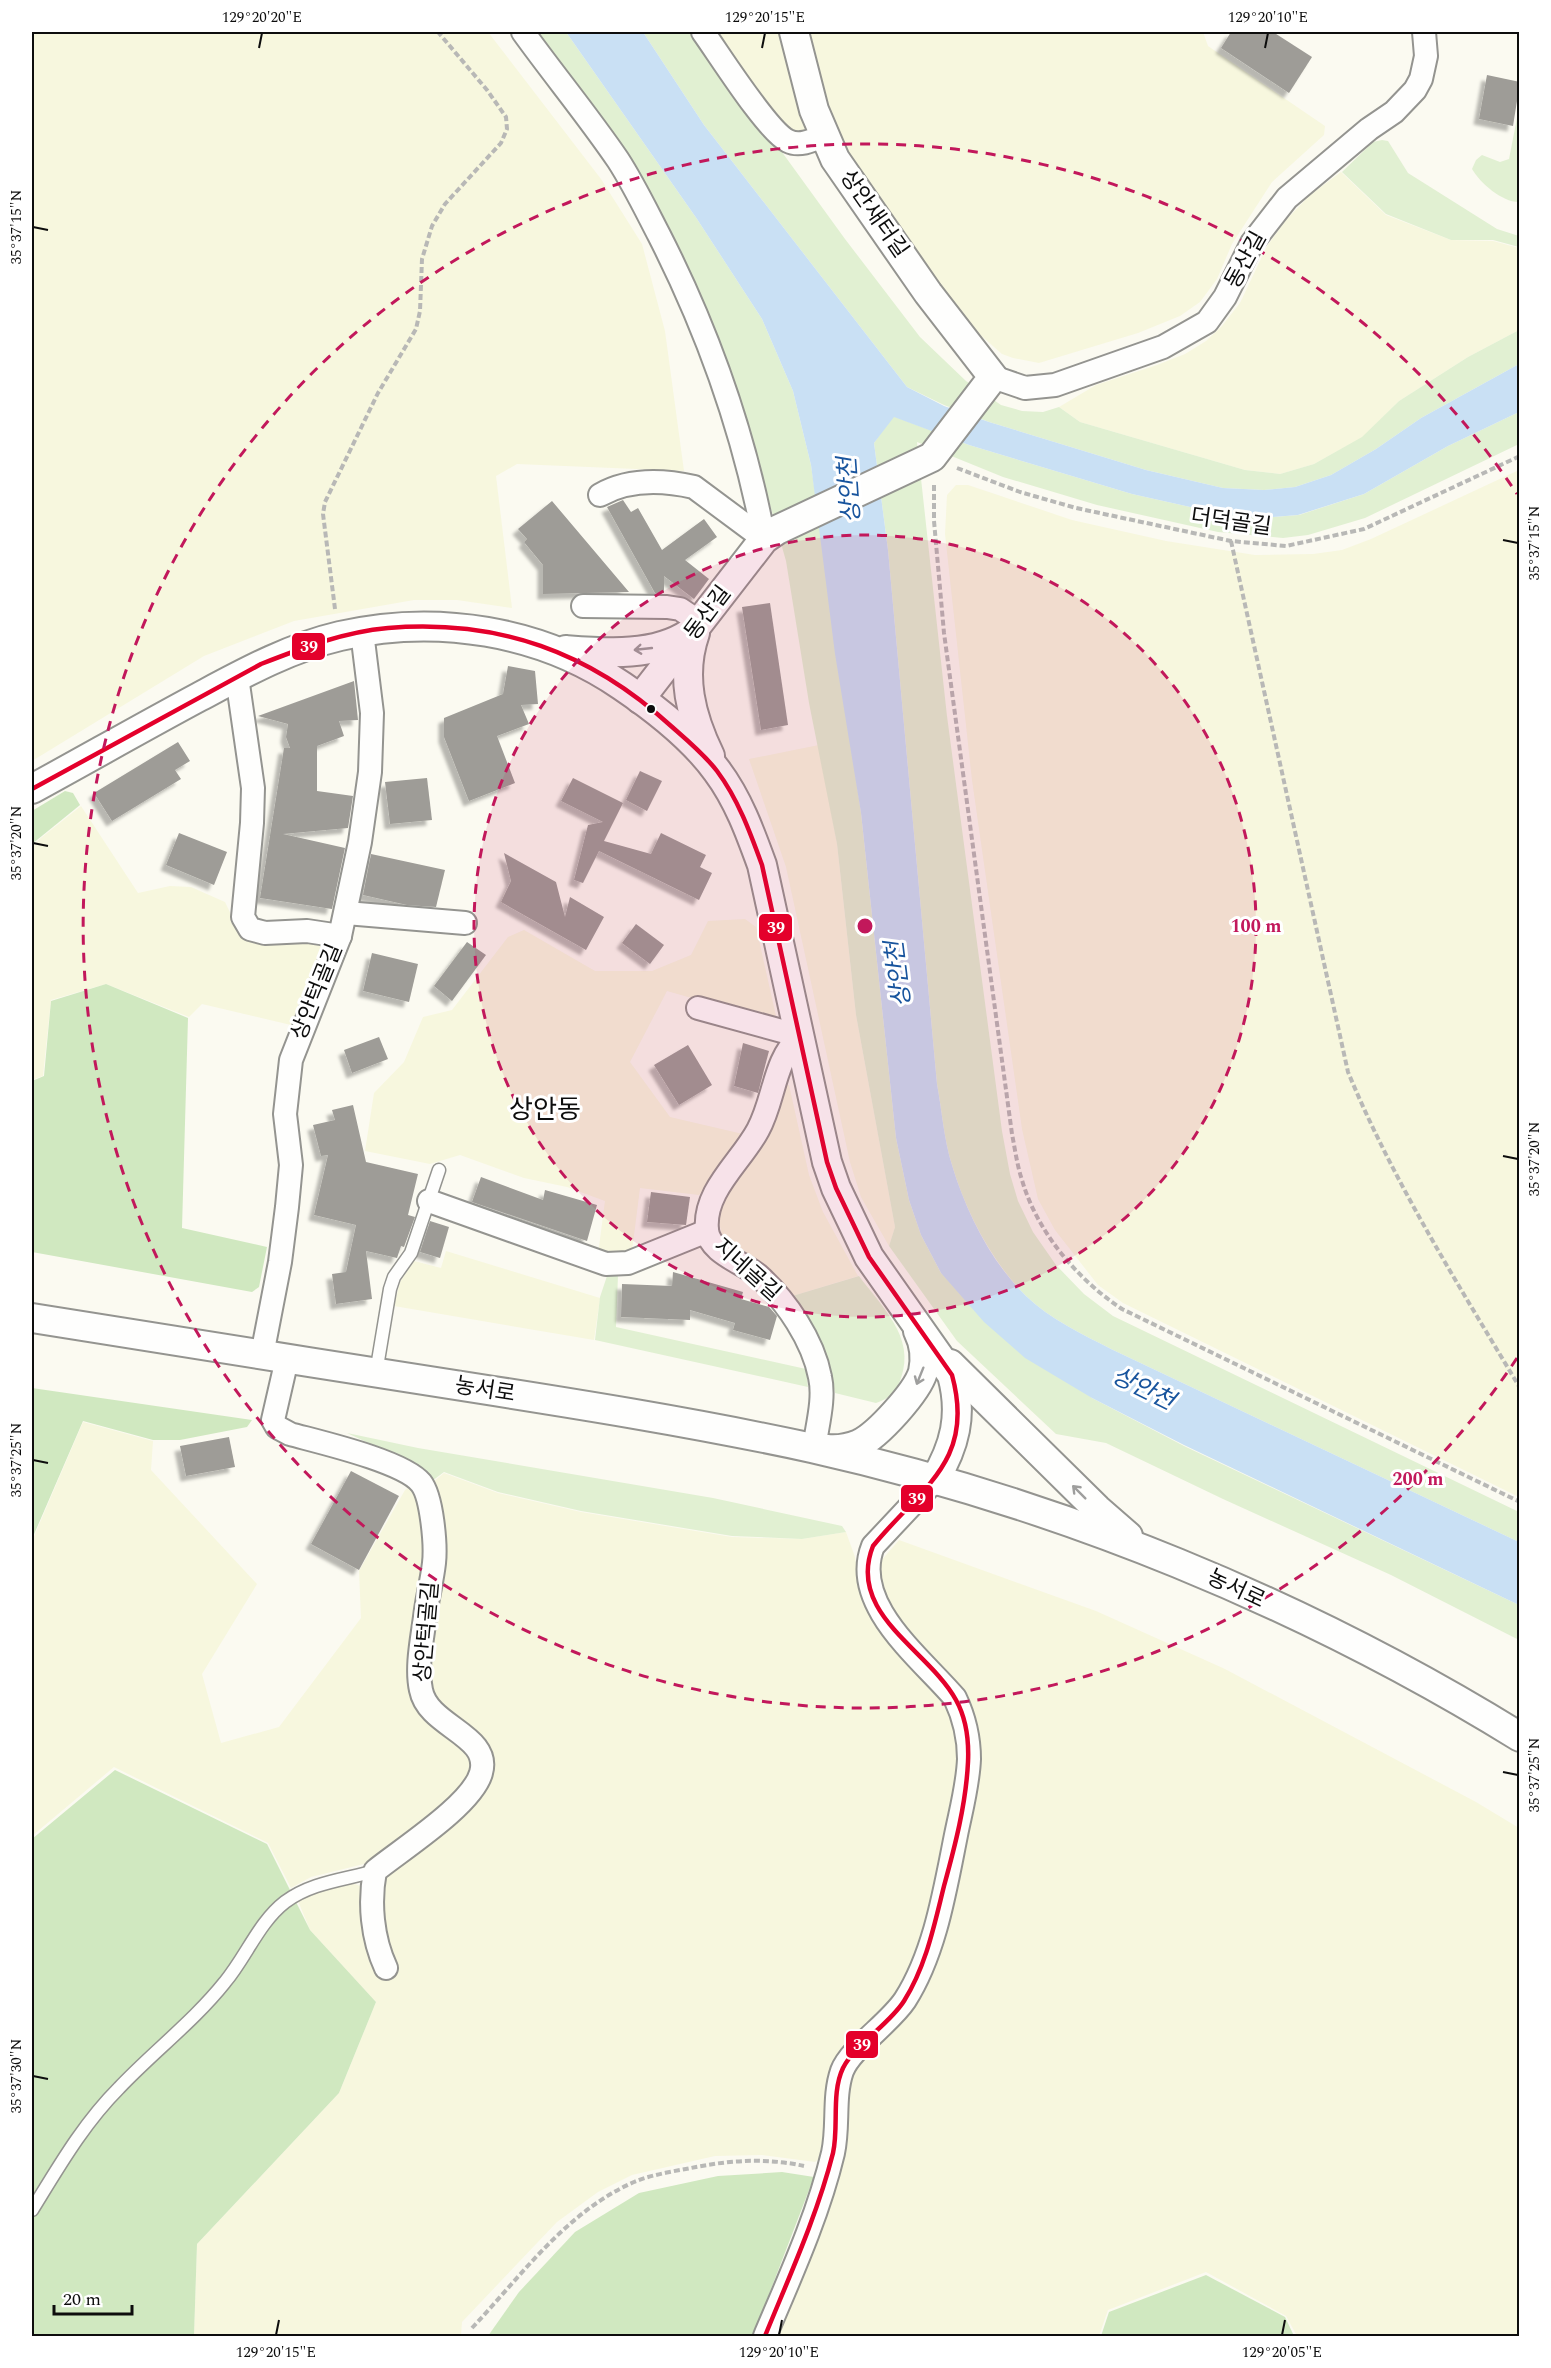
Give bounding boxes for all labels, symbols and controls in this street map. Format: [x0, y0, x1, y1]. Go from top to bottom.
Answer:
text: 129°20'20"E [222, 6, 302, 29]
text: 129°20'15"E [725, 6, 805, 29]
text: 129°20'10"E [1228, 6, 1308, 29]
street label: 상안새터길 [831, 163, 917, 265]
text: 35°37'15"N [5, 189, 28, 265]
street label: 동산길 [1217, 225, 1275, 295]
water label: 상안천 [830, 453, 870, 524]
street label: 더덕골길 [1189, 500, 1273, 544]
text: 35°37'15"N [1523, 505, 1546, 581]
street label: 동산길 [677, 579, 739, 647]
line badge: 39 [291, 632, 326, 661]
text: 39 [300, 635, 318, 659]
one-way arrow [634, 644, 653, 655]
unlabelled marker [645, 703, 657, 715]
text: 35°37'20"N [5, 805, 28, 881]
line badge: 39 [758, 913, 793, 942]
text: 100 m [1230, 913, 1282, 940]
text: 39 [767, 916, 785, 940]
centre of rings [855, 916, 875, 936]
water label: 상안천 [877, 936, 921, 1009]
street label: 상안턱골길 [283, 939, 351, 1045]
district label: 상안동 [509, 1090, 581, 1130]
text: 35°37'20"N [1523, 1121, 1546, 1197]
street label: 지네골길 [706, 1231, 788, 1309]
water label: 상안천 [1105, 1358, 1183, 1421]
one-way arrow [913, 1367, 924, 1385]
street label: 농서로 [452, 1369, 518, 1411]
text: 35°37'25"N [5, 1422, 28, 1498]
text: 200 m [1392, 1466, 1444, 1493]
line badge: 39 [900, 1484, 934, 1513]
one-way arrow [1072, 1484, 1087, 1499]
text: 39 [908, 1487, 926, 1511]
street label: 농서로 [1202, 1561, 1270, 1617]
street label: 상안턱골길 [406, 1580, 448, 1684]
text: 35°37'25"N [1523, 1737, 1546, 1813]
line badge: 39 [845, 2030, 879, 2059]
text: 39 [853, 2033, 871, 2057]
text: 35°37'30"N [5, 2038, 28, 2114]
scale bar [54, 2278, 132, 2316]
text: 20 m [63, 2286, 101, 2313]
text: 129°20'15"E [236, 2341, 316, 2364]
text: 129°20'10"E [739, 2341, 819, 2364]
text: 129°20'05"E [1242, 2341, 1322, 2364]

